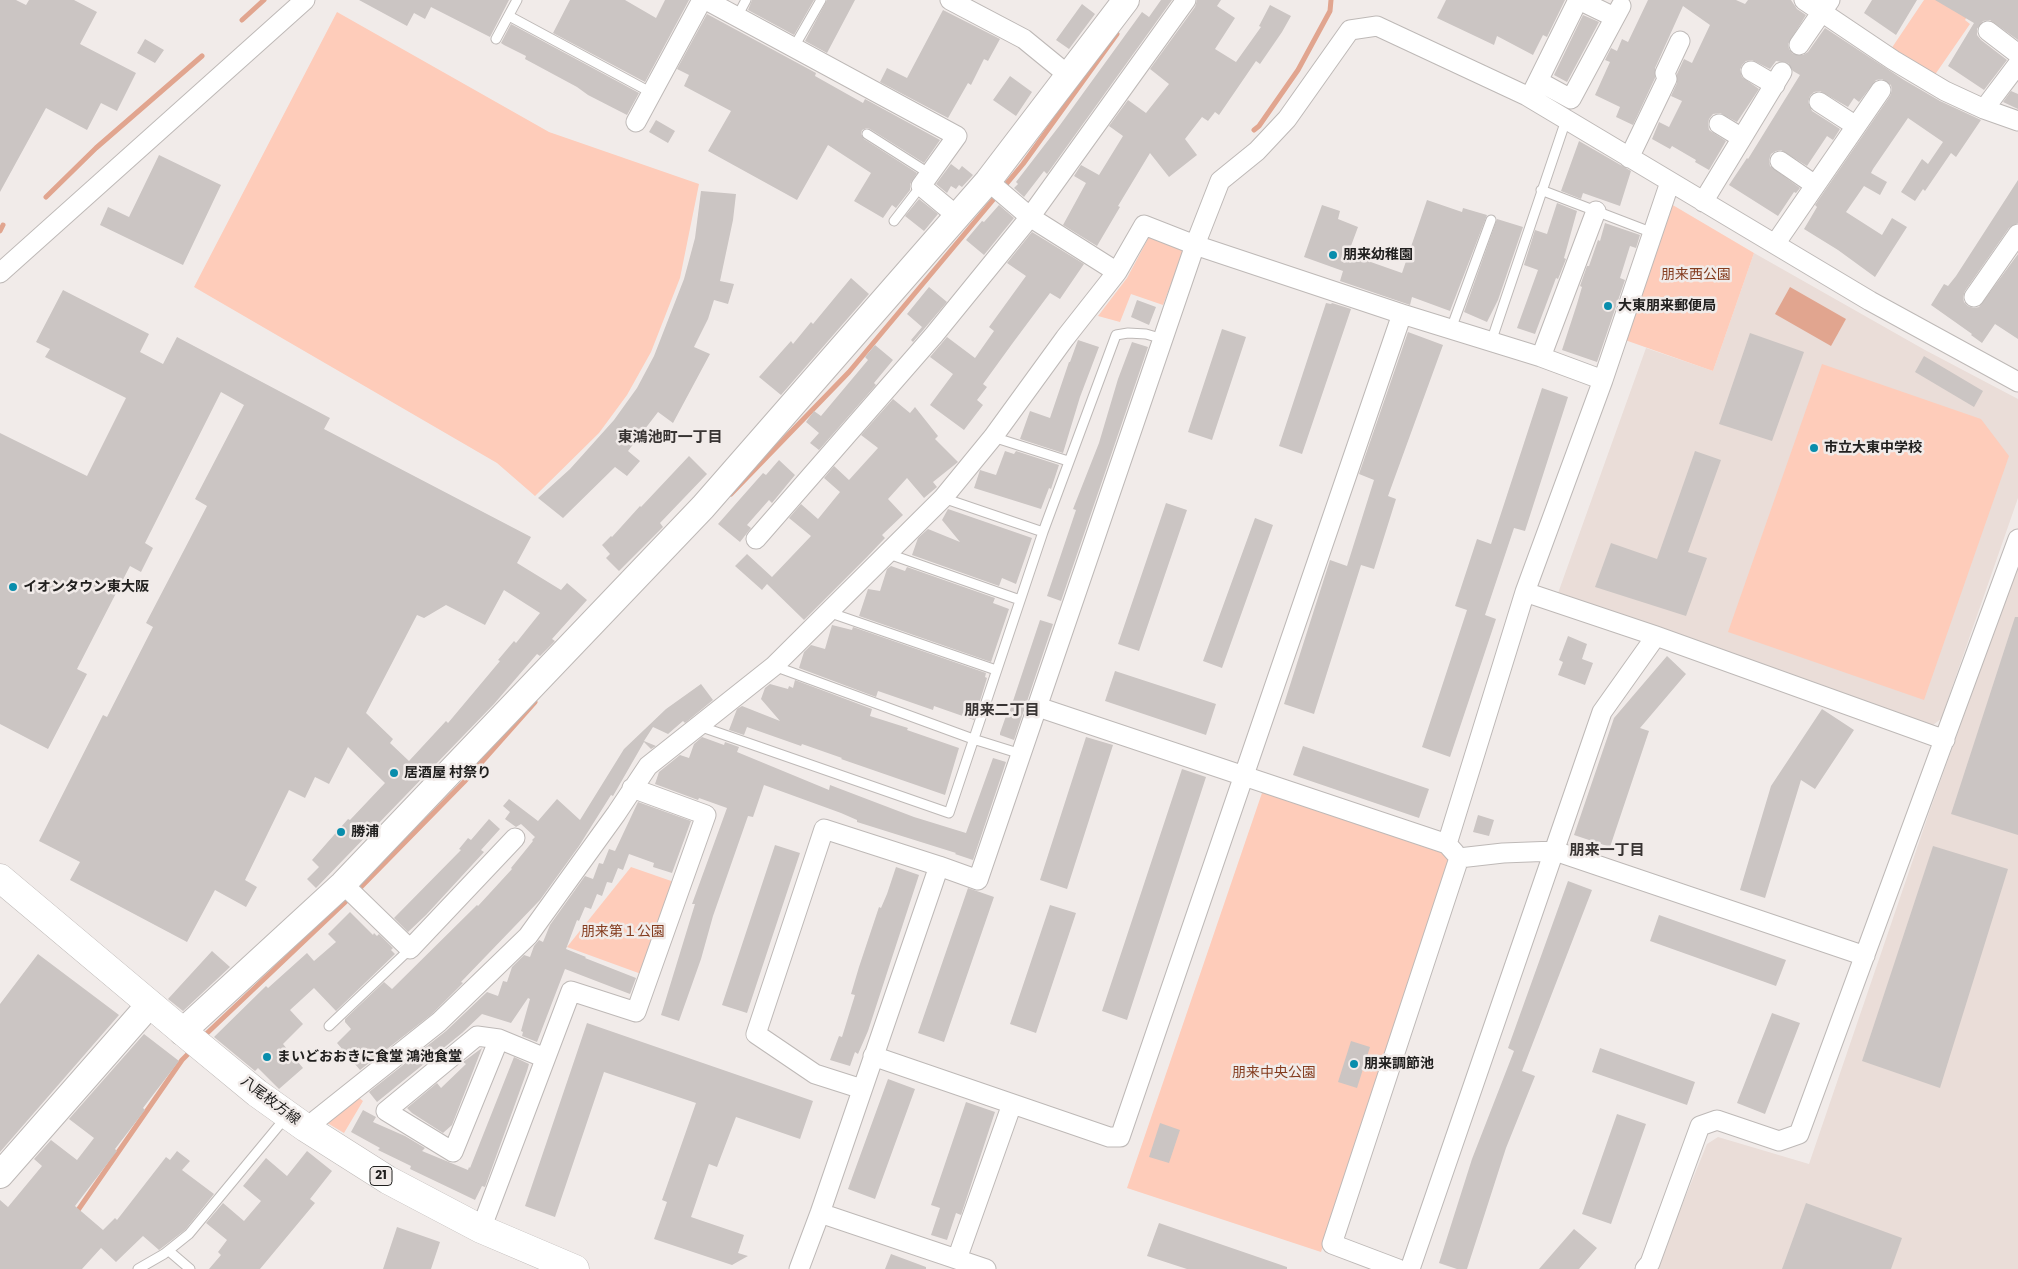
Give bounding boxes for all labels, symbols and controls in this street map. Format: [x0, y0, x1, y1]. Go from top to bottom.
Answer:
place label: 朋来幼稚園 [1343, 247, 1413, 263]
marker: 朋来幼稚園 [1327, 249, 1339, 261]
park label: 朋来西公園 [1661, 267, 1731, 283]
place label: 大東朋来郵便局 [1618, 298, 1716, 314]
marker: 大東朋来郵便局 [1602, 300, 1614, 312]
district label: 東鴻池町一丁目 [618, 429, 722, 447]
place label: 市立大東中学校 [1824, 440, 1922, 456]
marker: 市立大東中学校 [1808, 442, 1820, 454]
place label: イオンタウン東大阪 [23, 579, 149, 595]
marker: イオンタウン東大阪 [7, 581, 19, 593]
district label: 朋来二丁目 [965, 702, 1039, 720]
place label: 居酒屋 村祭り [404, 765, 491, 781]
marker: 居酒屋 村祭り [388, 767, 400, 779]
place label: 勝浦 [351, 824, 379, 840]
marker: 勝浦 [335, 826, 347, 838]
district label: 朋来一丁目 [1570, 842, 1644, 860]
park label: 朋来第１公園 [581, 924, 665, 940]
place label: まいどおおきに食堂 鴻池食堂 [277, 1049, 462, 1065]
marker: まいどおおきに食堂 鴻池食堂 [261, 1051, 273, 1063]
place label: 朋来調節池 [1364, 1056, 1434, 1072]
marker: 朋来調節池 [1348, 1058, 1360, 1070]
park label: 朋来中央公園 [1232, 1065, 1316, 1081]
street label: 八尾枚方線 [237, 1073, 303, 1129]
road number: 21 [370, 1166, 392, 1186]

